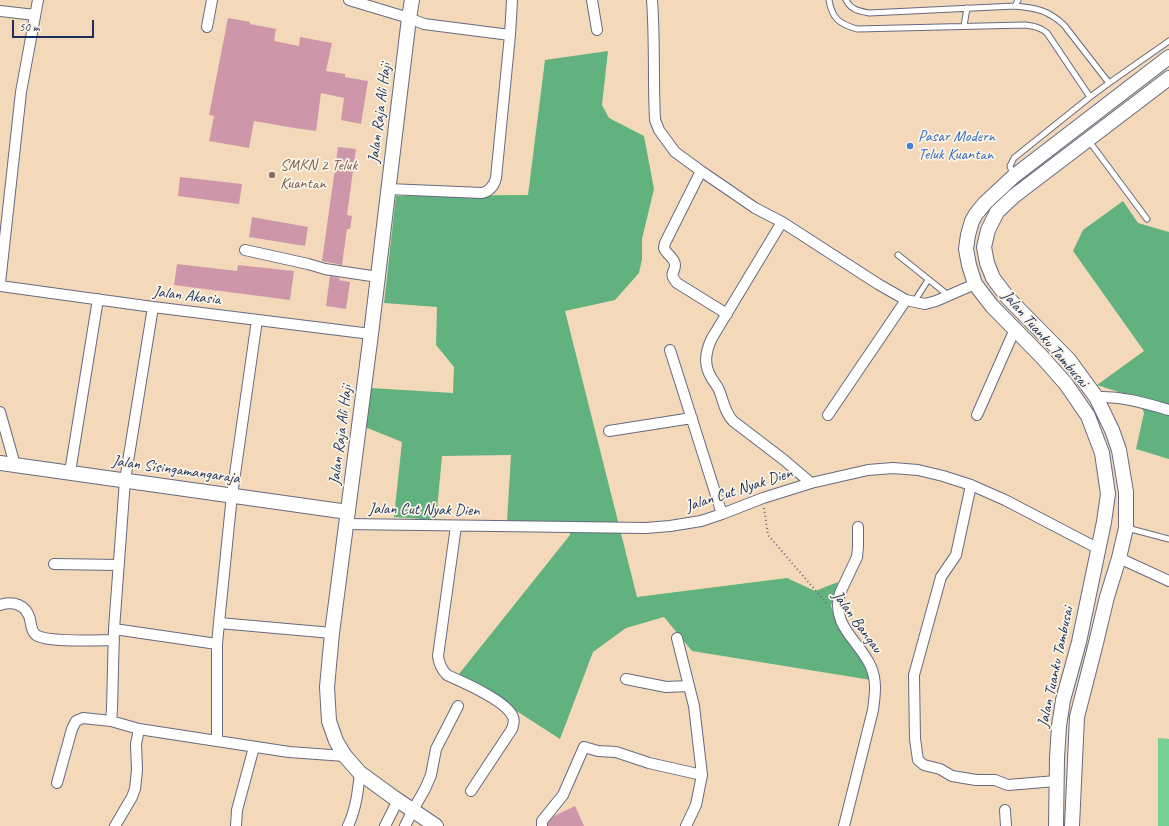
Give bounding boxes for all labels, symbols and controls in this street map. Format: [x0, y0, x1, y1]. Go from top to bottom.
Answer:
scale bar [14, 12, 96, 38]
text: 50 m [19, 19, 39, 35]
street label: Jalan Raja Ali Haji [364, 62, 396, 164]
place label: Pasar Modern Teluk Kuantan [918, 127, 995, 165]
marker: Pasar Modern Teluk Kuantan [905, 141, 915, 151]
place label: SMKN 2 Teluk Kuantan [280, 156, 357, 194]
marker: SMKN 2 Teluk Kuantan [267, 170, 277, 180]
street label: Jalan Akasia [152, 282, 222, 310]
street label: Jalan Tuanku Tambusai [998, 286, 1092, 392]
street label: Jalan Raja Ali Haji [325, 384, 357, 486]
street label: Jalan Sisingamangaraja [111, 452, 241, 488]
street label: Jalan Cut Nyak Dien [683, 464, 795, 516]
street label: Jalan Cut Nyak Dien [368, 499, 480, 521]
street label: Jalan Bangau [828, 587, 886, 657]
street label: Jalan Tuanku Tambusai [1034, 605, 1078, 729]

